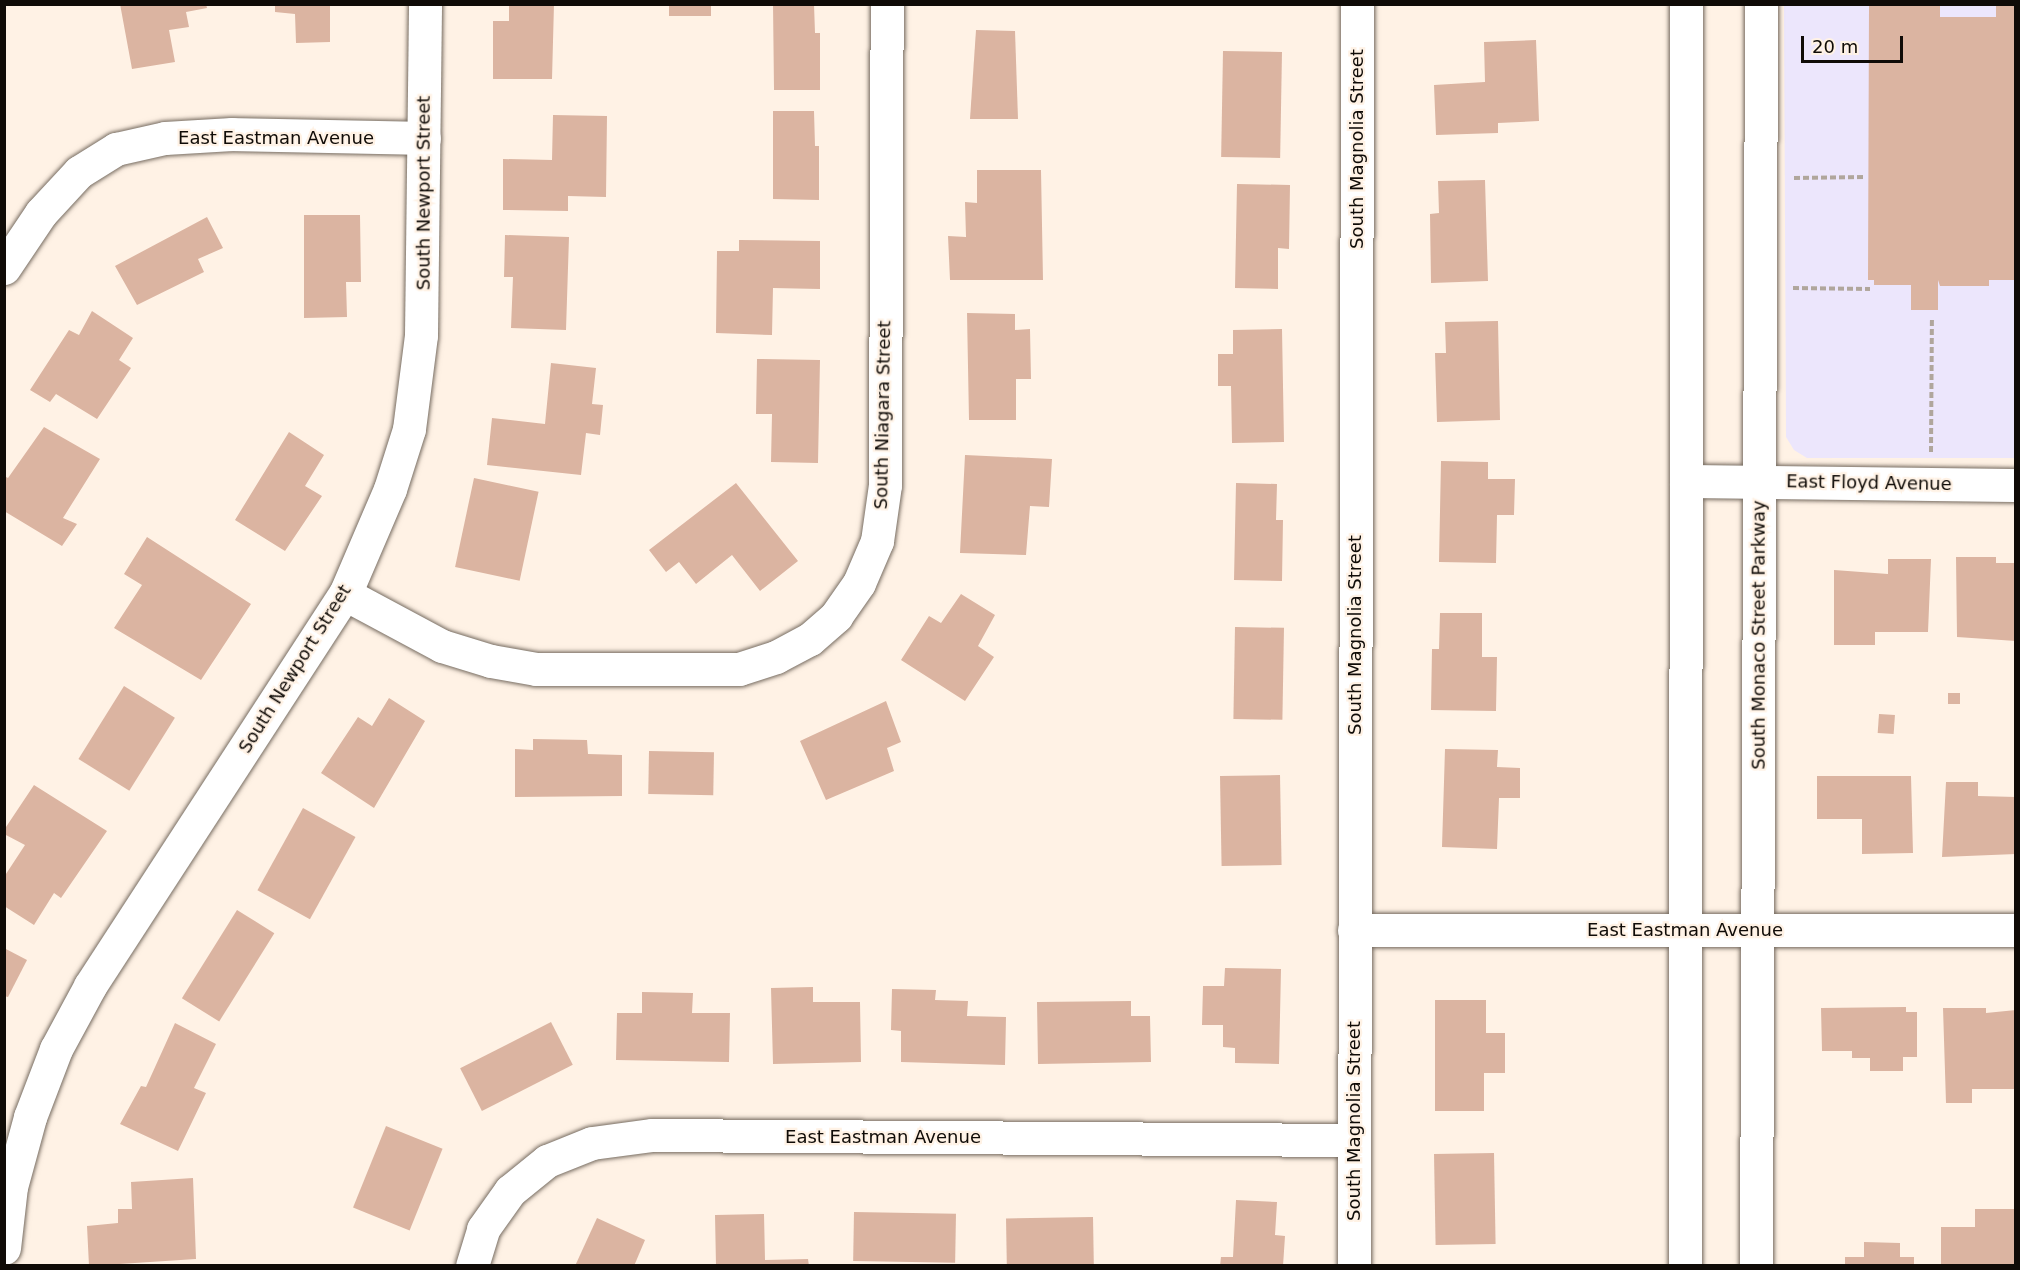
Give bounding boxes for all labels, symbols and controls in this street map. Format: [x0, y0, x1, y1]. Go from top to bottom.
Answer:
scale bar [1804, 24, 1906, 62]
text: 20 m [1812, 36, 1858, 57]
street label: South Magnolia Street [1346, 49, 1368, 249]
street label: South Newport Street [413, 96, 435, 290]
street label: East Eastman Avenue [178, 127, 374, 149]
street label: South Niagara Street [871, 320, 895, 510]
street label: East Floyd Avenue [1786, 471, 1952, 495]
street label: South Monaco Street Parkway [1748, 500, 1770, 770]
street label: South Magnolia Street [1344, 535, 1366, 735]
street label: South Newport Street [234, 581, 356, 757]
street label: East Eastman Avenue [1587, 919, 1783, 941]
street label: South Magnolia Street [1343, 1021, 1365, 1221]
street label: East Eastman Avenue [785, 1126, 981, 1148]

